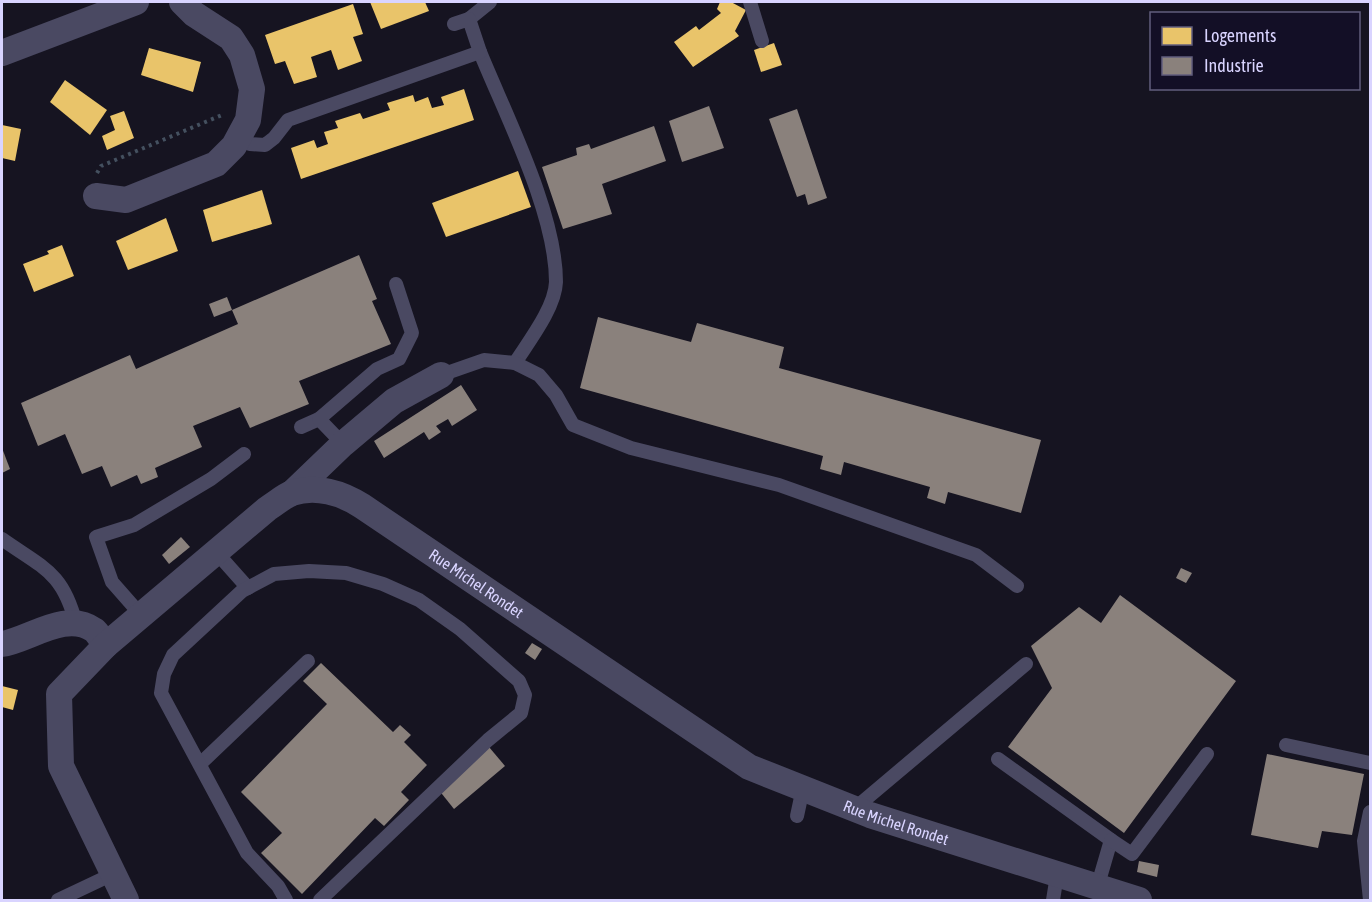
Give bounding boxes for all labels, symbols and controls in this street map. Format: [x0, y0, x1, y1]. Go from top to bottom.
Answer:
legend [1150, 12, 1360, 90]
text: Logements [1204, 25, 1276, 46]
text: Industrie [1204, 55, 1264, 76]
street label: Rue Michel Rondet [426, 545, 527, 622]
street label: Rue Michel Rondet [841, 796, 951, 848]

